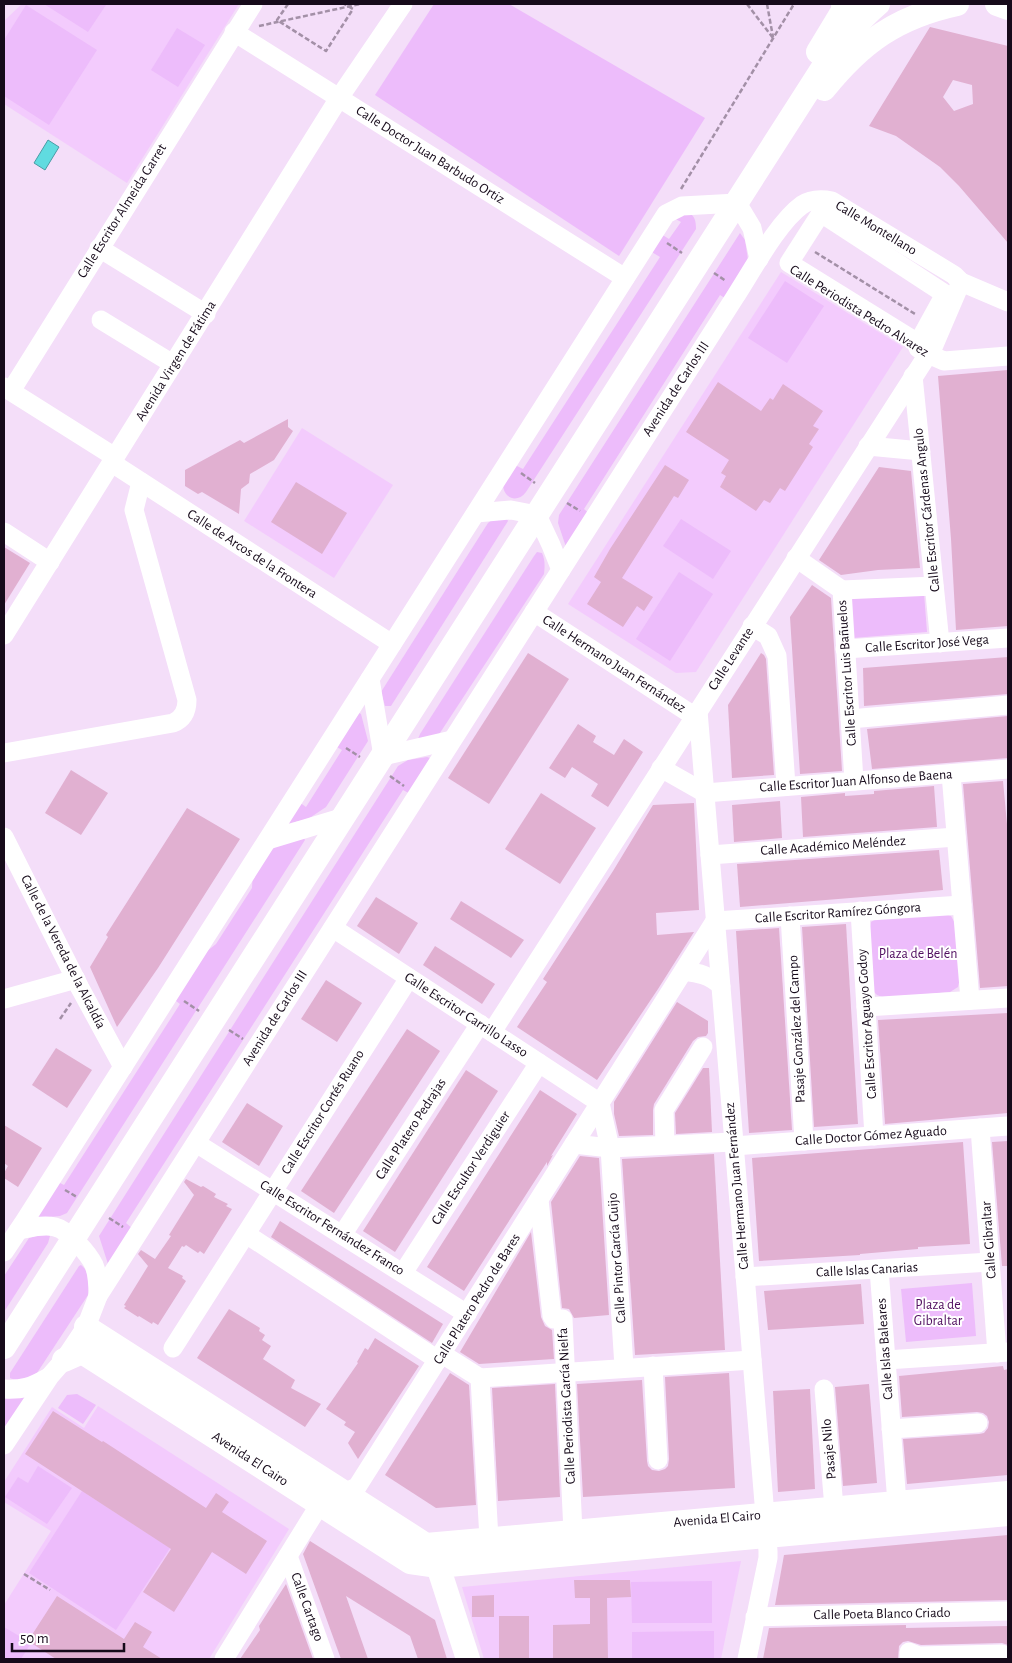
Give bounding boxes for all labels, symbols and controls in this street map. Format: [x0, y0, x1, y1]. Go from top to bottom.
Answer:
street label: Calle Doctor Juan Barbudo Ortiz [353, 104, 507, 207]
street label: Calle Escritor Almeida Garret [75, 141, 169, 281]
street label: Calle Montellano [833, 198, 919, 258]
street label: Calle Periodista Pedro Alvarez [787, 262, 931, 360]
street label: Avenida Virgen de Fátima [133, 298, 219, 424]
street label: Avenida de Carlos III [640, 339, 712, 439]
street label: Calle Escritor Cárdenas Angulo [911, 427, 943, 593]
street label: Calle de Arcos de la Frontera [185, 507, 320, 601]
street label: Calle Escritor Luis Bañuelos [835, 600, 859, 746]
street label: Calle Hermano Juan Fernández [540, 612, 688, 716]
street label: Calle Levante [706, 625, 756, 693]
street label: Calle Escritor José Vega [865, 633, 990, 655]
street label: Calle Escritor Juan Alfonso de Baena [759, 767, 954, 795]
street label: Calle Académico Meléndez [760, 834, 906, 858]
street label: Calle de la Vereda de la Alcaldía [18, 873, 108, 1032]
street label: Calle Escritor Ramírez Góngora [755, 900, 922, 926]
park label: Plaza de Belén [879, 947, 957, 961]
street label: Calle Escritor Aguayo Godoy [855, 948, 879, 1100]
street label: Pasaje González del Campo [786, 955, 808, 1103]
street label: Avenida de Carlos III [240, 968, 310, 1068]
street label: Calle Escritor Carrillo Lasso [402, 970, 530, 1060]
street label: Calle Escritor Cortés Ruano [279, 1047, 367, 1177]
street label: Calle Platero Pedrajas [373, 1076, 449, 1182]
street label: Calle Hermano Juan Fernández [723, 1102, 751, 1270]
street label: Calle Escultor Verdiguier [429, 1108, 513, 1227]
street label: Calle Doctor Gómez Aguado [795, 1124, 947, 1148]
street label: Calle Escritor Fernández Franco [257, 1178, 407, 1278]
street label: Calle Pintor García Guijo [605, 1192, 629, 1324]
street label: Calle Gibraltar [979, 1200, 999, 1279]
street label: Calle Platero Pedro de Bares [431, 1231, 523, 1367]
street label: Calle Islas Canarias [816, 1260, 918, 1280]
street label: Calle Islas Baleares [874, 1298, 896, 1400]
park label: Plaza de Gibraltar [914, 1298, 963, 1328]
street label: Calle Periodista García Nielfa [556, 1327, 578, 1485]
street label: Pasaje Nilo [819, 1418, 839, 1480]
street label: Avenida El Cairo [209, 1429, 291, 1489]
street label: Avenida El Cairo [673, 1508, 761, 1530]
street label: Calle Cartago [288, 1571, 326, 1643]
street label: Calle Poeta Blanco Criado [813, 1606, 951, 1622]
scale bar [12, 1620, 125, 1652]
text: 50 m [20, 1631, 49, 1646]

